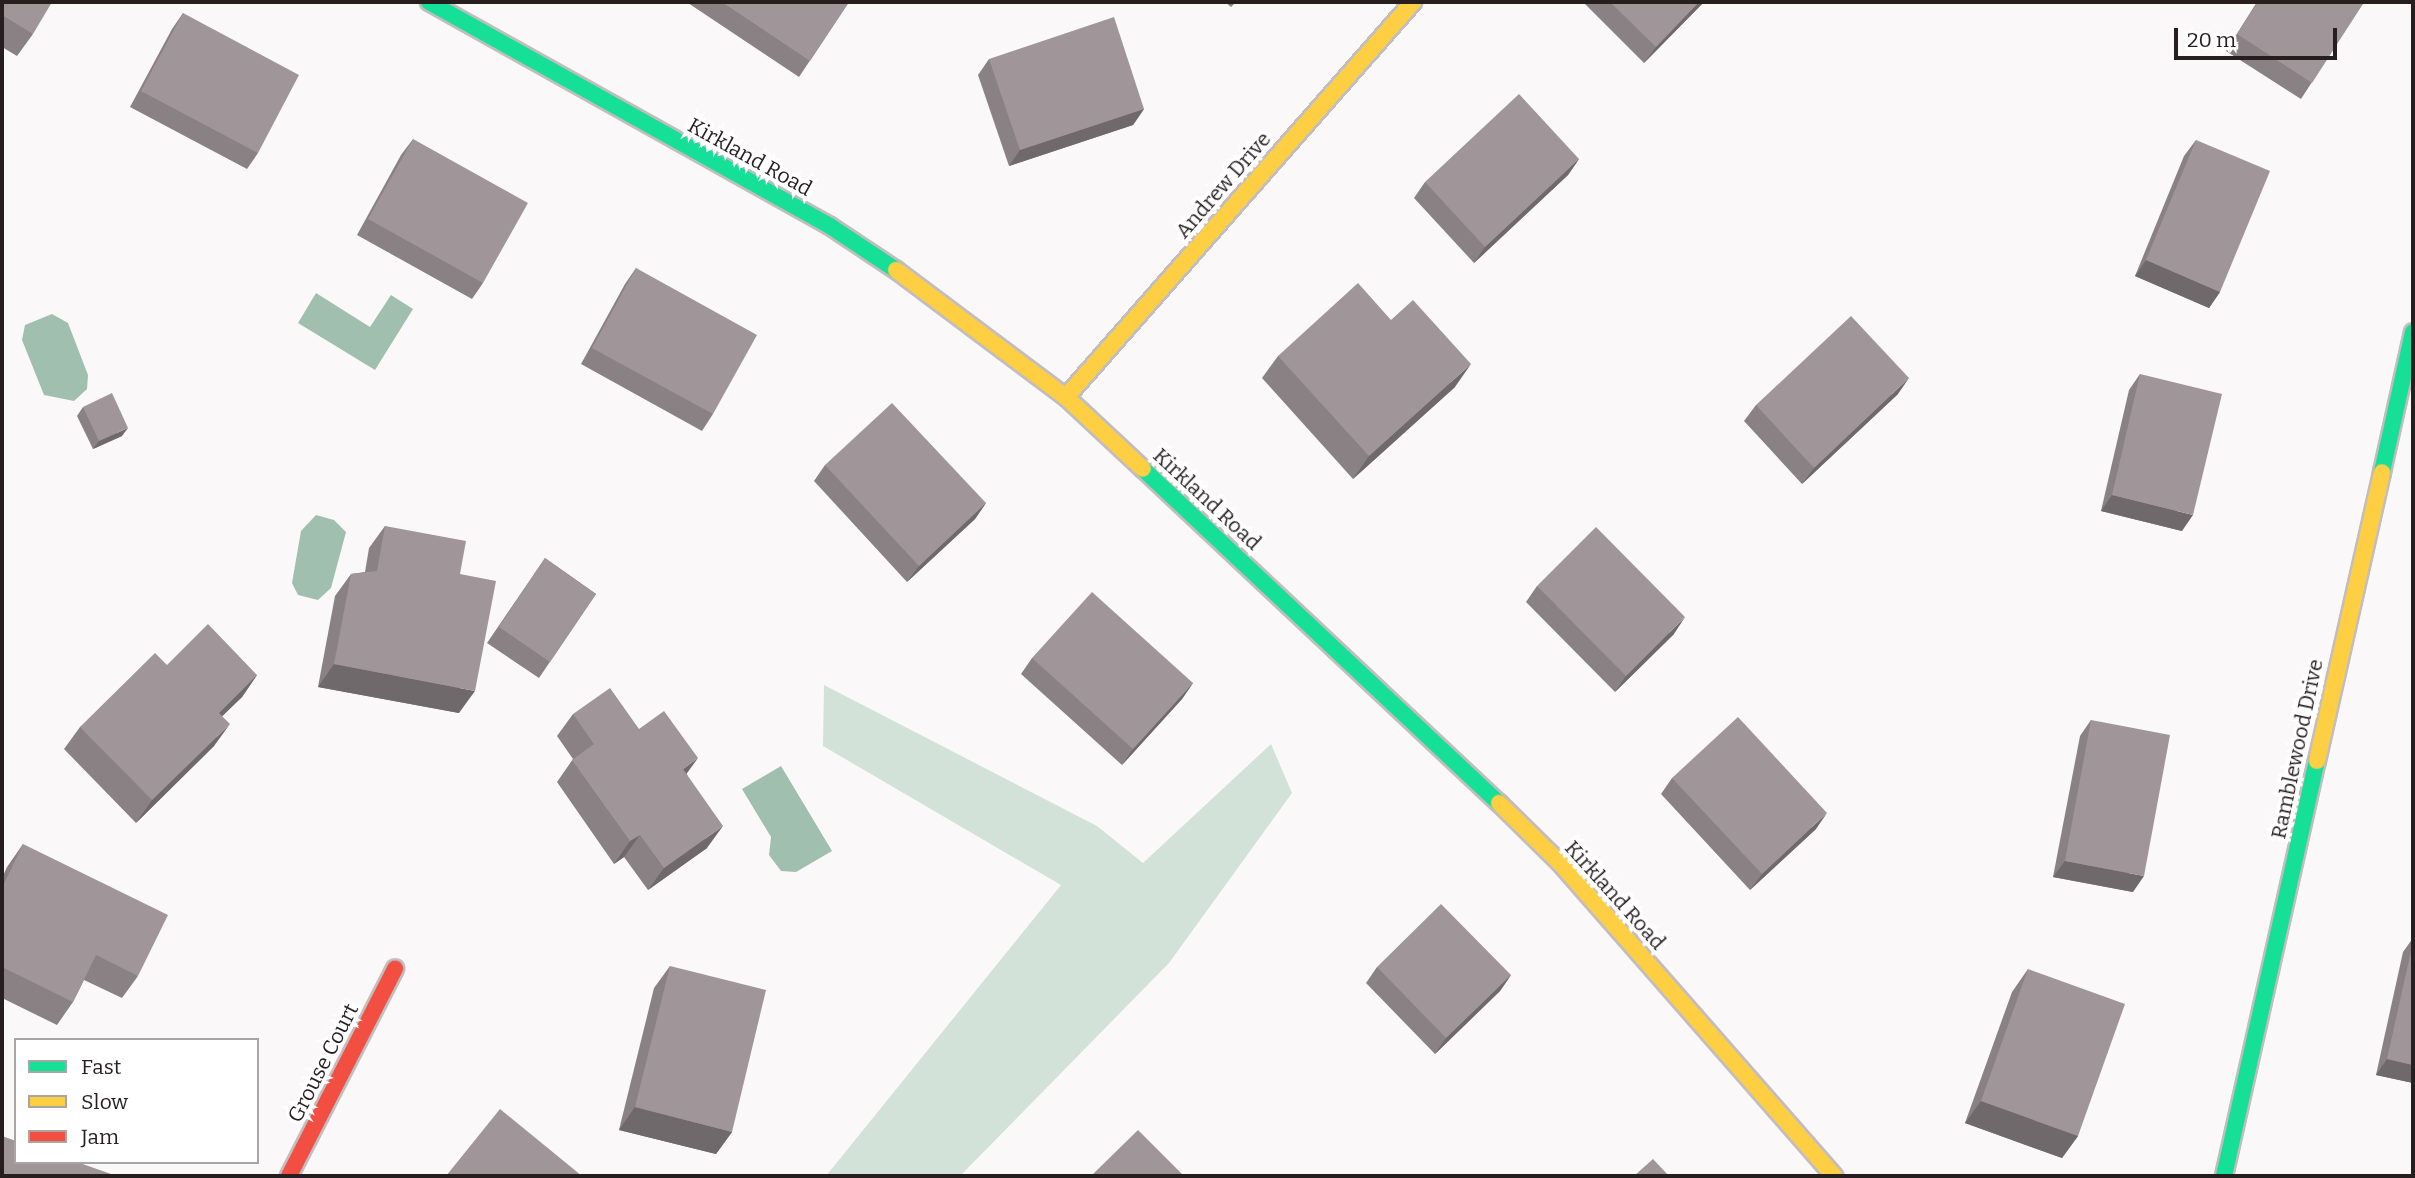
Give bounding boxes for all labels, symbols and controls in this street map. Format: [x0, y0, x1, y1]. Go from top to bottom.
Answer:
scale bar [2177, 14, 2340, 58]
text: 20 m [2187, 27, 2236, 53]
street label: Kirkland Road [684, 113, 816, 201]
street label: Andrew Drive [1170, 127, 1276, 243]
street label: Kirkland Road [1148, 443, 1266, 555]
street label: Ramblewood Drive [2266, 657, 2328, 841]
street label: Kirkland Road [1560, 835, 1670, 955]
street label: Grouse Court [282, 999, 364, 1127]
legend [14, 1038, 259, 1164]
text: Fast [81, 1054, 121, 1080]
text: Slow [81, 1089, 128, 1115]
text: Jam [81, 1124, 119, 1150]

